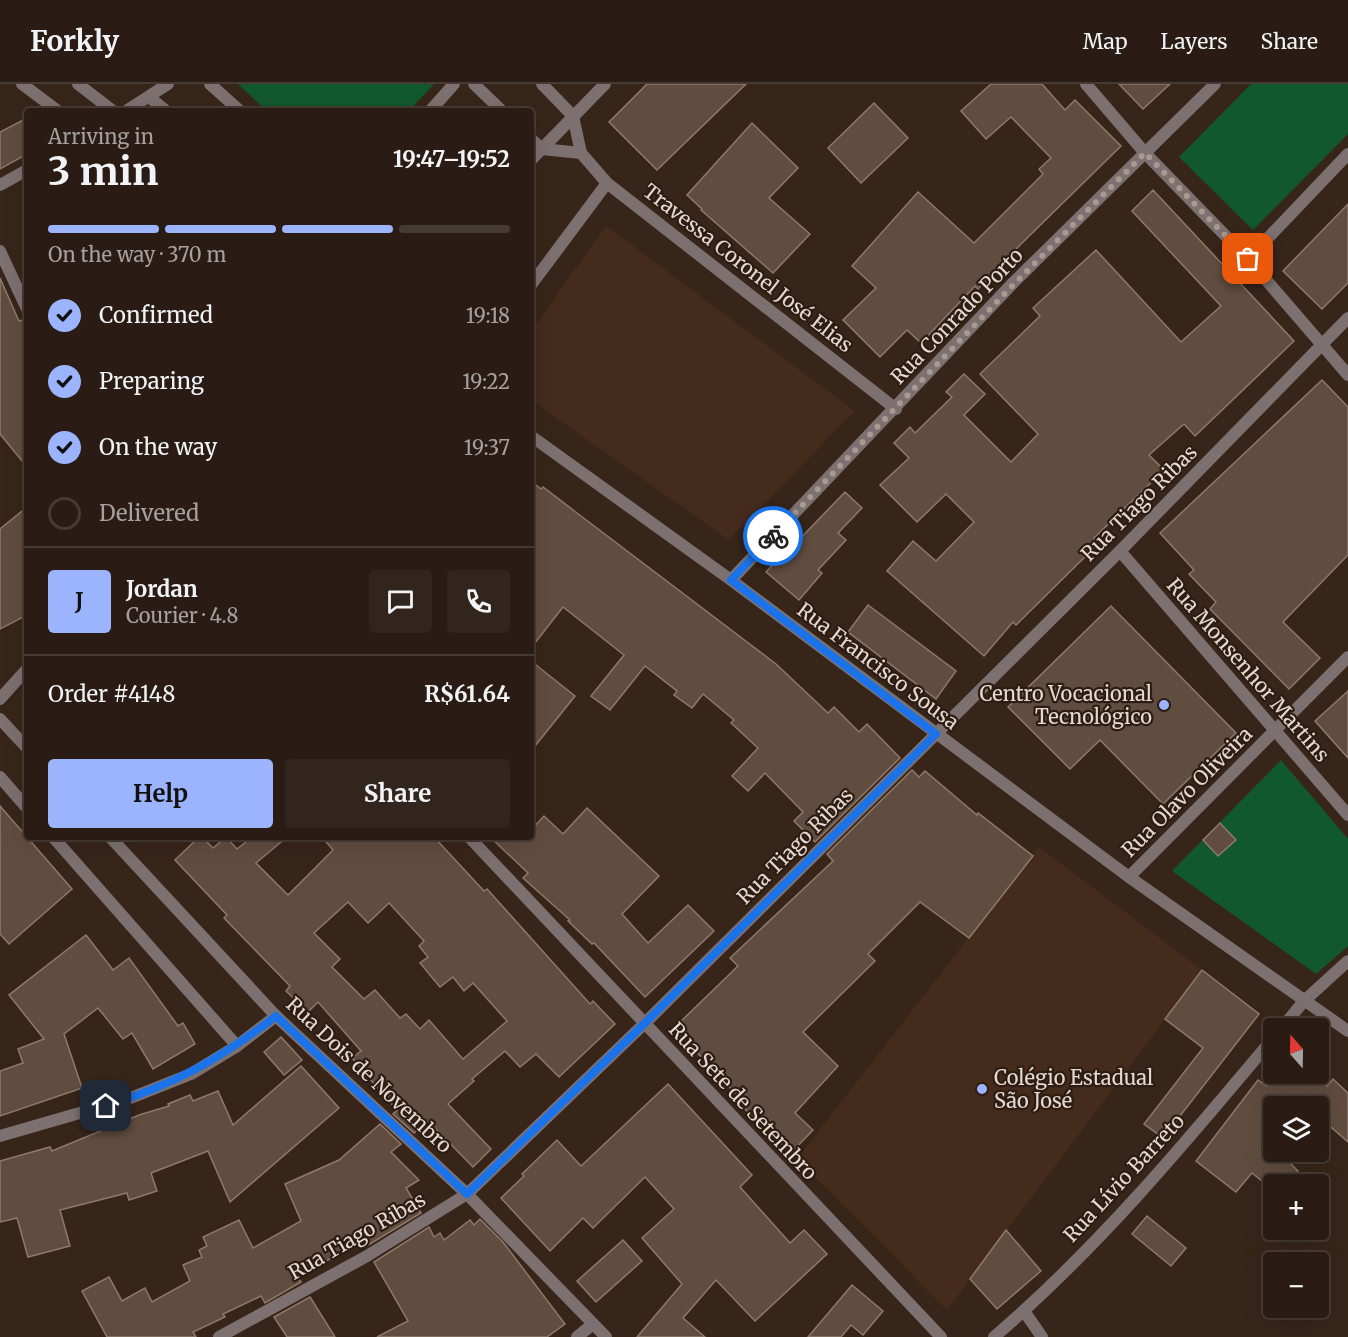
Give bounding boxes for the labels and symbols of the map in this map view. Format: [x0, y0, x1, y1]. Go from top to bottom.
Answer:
street label: Travessa Coronel José Elias [639, 178, 858, 357]
pin [1222, 233, 1273, 284]
street label: Rua Conrado Porto [885, 242, 1028, 389]
street label: Rua Tiago Ribas [1075, 439, 1202, 566]
courier [743, 506, 803, 566]
street label: Rua Monsenhor Martins [1162, 573, 1335, 767]
street label: Rua Francisco Sousa [793, 597, 964, 735]
place label: Centro Vocacional Tecnológico [979, 681, 1152, 729]
marker: Centro Vocacional Tecnológico [1157, 698, 1171, 712]
street label: Rua Olavo Oliveira [1116, 721, 1257, 862]
street label: Rua Tiago Ribas [731, 782, 858, 909]
street label: Rua Dois de Novembro [281, 991, 458, 1158]
street label: Rua Sete de Setembro [664, 1017, 823, 1185]
north arrow [1263, 1018, 1329, 1084]
place label: Colégio Estadual São José [994, 1065, 1153, 1113]
pin [80, 1080, 131, 1131]
marker: Colégio Estadual São José [975, 1082, 989, 1096]
street label: Rua Lívio Barreto [1058, 1108, 1190, 1247]
street label: Rua Tiago Ribas [284, 1186, 430, 1285]

